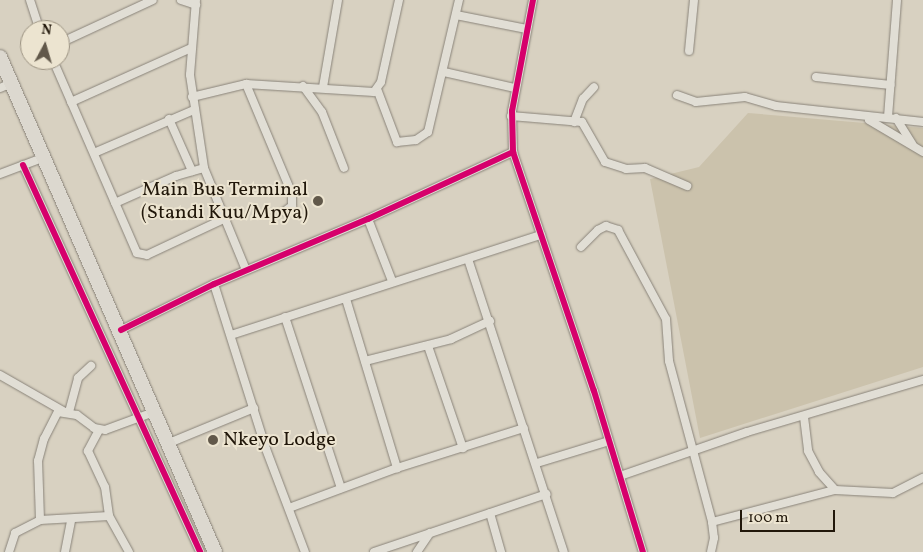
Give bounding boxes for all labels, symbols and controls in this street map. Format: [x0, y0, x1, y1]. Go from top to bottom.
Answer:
north arrow [20, 20, 70, 70]
text: N [40, 21, 53, 41]
place label: Main Bus Terminal (Standi Kuu/Mpya) [141, 178, 308, 225]
marker: Main Bus Terminal (Standi Kuu/Mpya) [312, 195, 324, 207]
place label: Nkeyo Lodge [223, 428, 336, 452]
marker: Nkeyo Lodge [207, 434, 219, 446]
scale bar [743, 500, 838, 532]
text: 100 m [748, 508, 788, 529]

